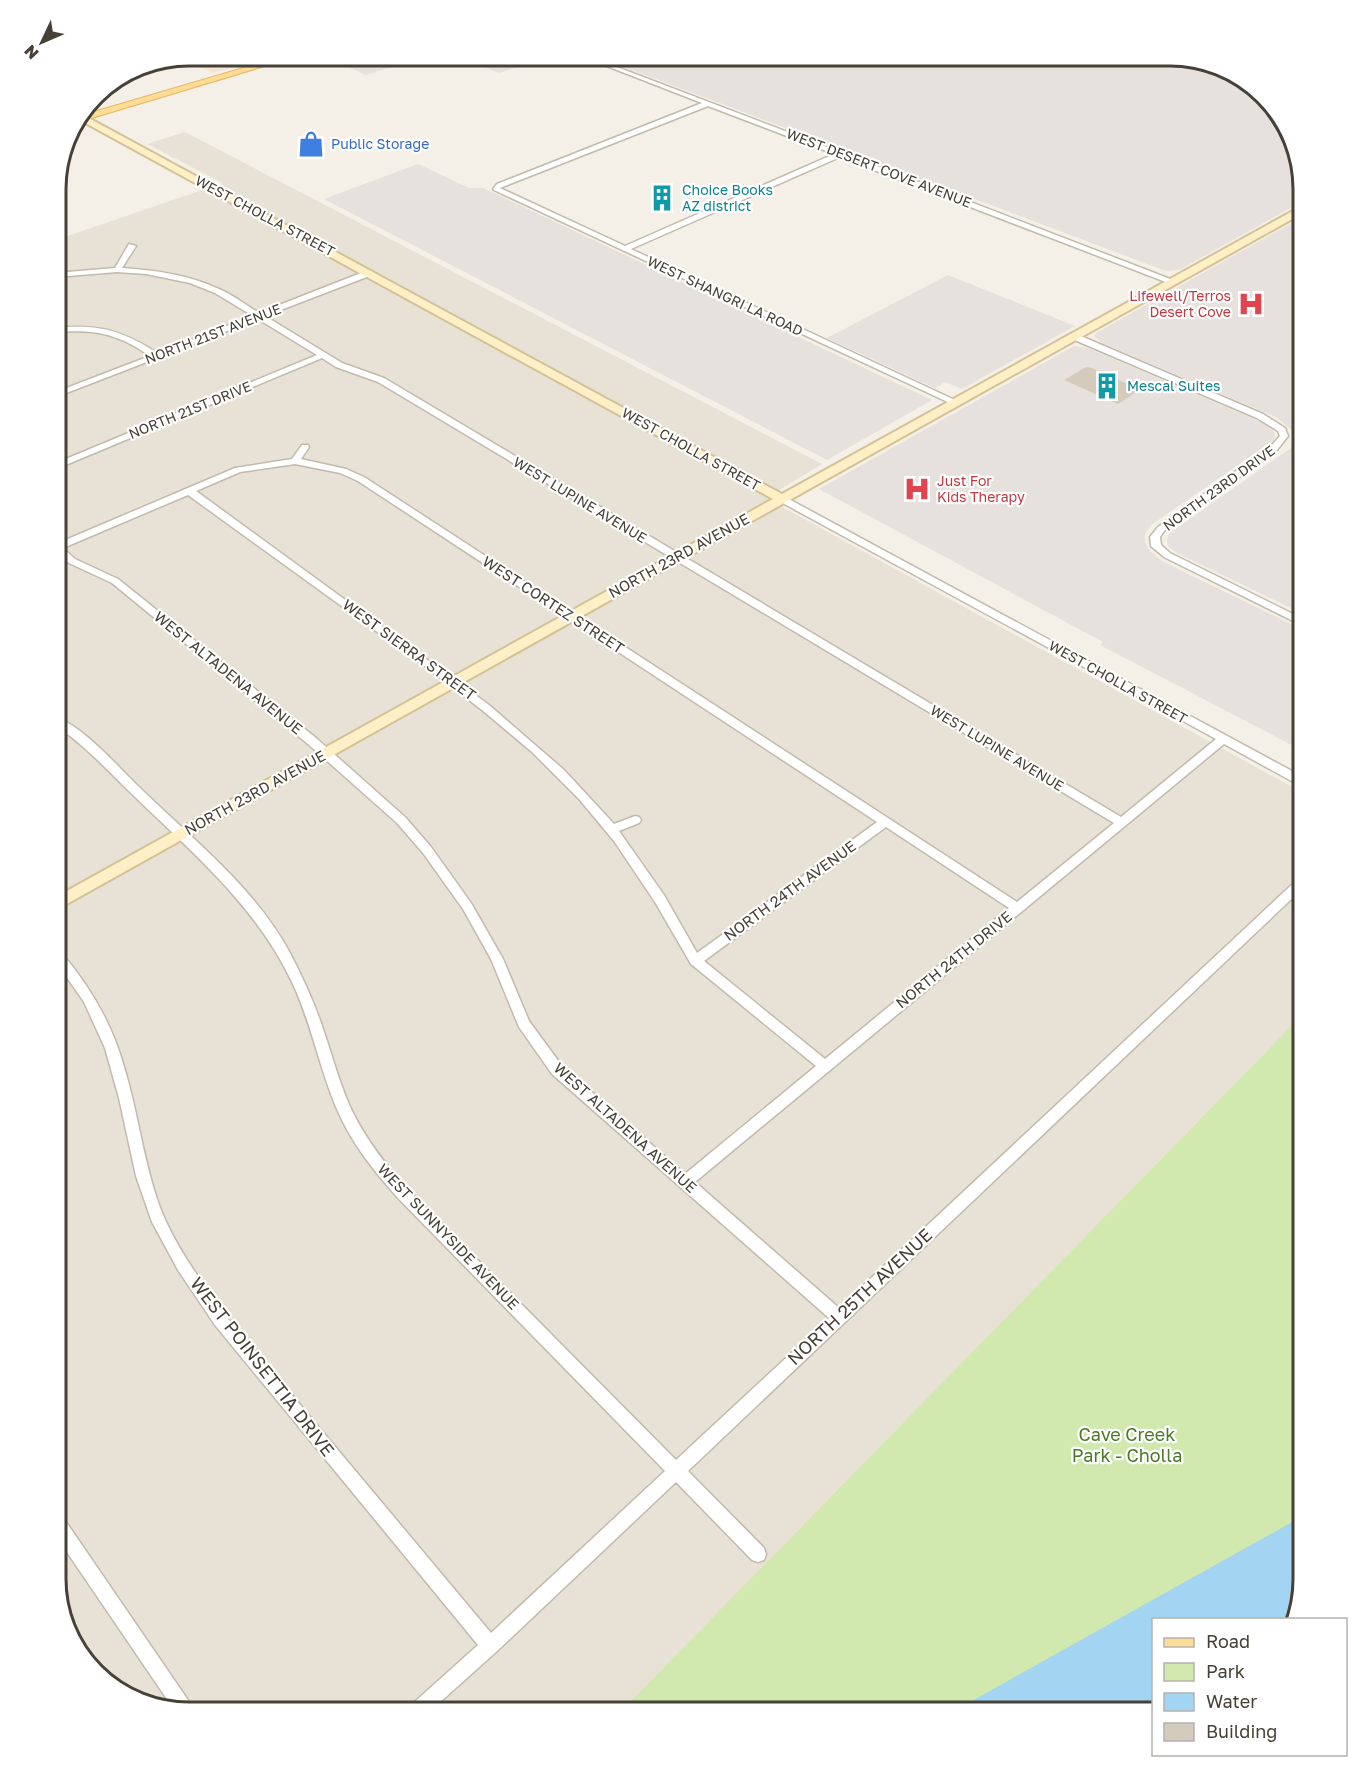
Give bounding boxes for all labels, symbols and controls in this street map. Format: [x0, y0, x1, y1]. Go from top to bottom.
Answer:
north arrow [12, 12, 72, 72]
text: N [20, 41, 43, 64]
street label: WEST DESERT COVE AVENUE [784, 124, 974, 211]
shop icon: Public Storage [296, 129, 326, 159]
place label: Public Storage [331, 135, 429, 152]
street label: WEST CHOLLA STREET [193, 172, 338, 260]
place label: Choice Books AZ district [682, 181, 773, 214]
building icon: Choice Books AZ district [647, 183, 677, 213]
street label: WEST SHANGRI LA ROAD [645, 252, 806, 339]
place label: Lifewell/Terros Desert Cove [1129, 287, 1231, 320]
hospital icon: Lifewell/Terros Desert Cove [1236, 289, 1266, 319]
street label: NORTH 21ST AVENUE [142, 300, 283, 367]
building icon: Mescal Suites [1092, 371, 1122, 401]
street label: NORTH 21ST DRIVE [126, 377, 254, 442]
place label: Mescal Suites [1127, 377, 1220, 394]
street label: WEST CHOLLA STREET [619, 403, 764, 494]
street label: NORTH 23RD DRIVE [1160, 441, 1278, 534]
street label: WEST LUPINE AVENUE [511, 453, 650, 546]
place label: Just For Kids Therapy [937, 472, 1025, 505]
hospital icon: Just For Kids Therapy [902, 474, 932, 504]
street label: NORTH 23RD AVENUE [605, 509, 752, 601]
street label: WEST CORTEZ STREET [479, 552, 628, 657]
street label: WEST SIERRA STREET [339, 595, 480, 704]
street label: WEST ALTADENA AVENUE [151, 607, 307, 738]
street label: WEST CHOLLA STREET [1046, 636, 1191, 727]
street label: WEST LUPINE AVENUE [928, 701, 1067, 794]
street label: NORTH 23RD AVENUE [181, 746, 328, 838]
street label: NORTH 24TH AVENUE [720, 836, 859, 944]
street label: NORTH 24TH DRIVE [892, 907, 1015, 1012]
street label: WEST ALTADENA AVENUE [551, 1058, 701, 1196]
street label: WEST SUNNYSIDE AVENUE [374, 1160, 523, 1313]
street label: NORTH 25TH AVENUE [782, 1223, 936, 1369]
street label: WEST POINSETTIA DRIVE [186, 1272, 340, 1460]
park label: Cave Creek Park - Cholla [1072, 1423, 1182, 1466]
legend [1152, 1618, 1347, 1756]
text: Road [1206, 1630, 1250, 1652]
text: Park [1206, 1660, 1245, 1682]
text: Water [1206, 1690, 1257, 1712]
text: Building [1206, 1720, 1277, 1742]

